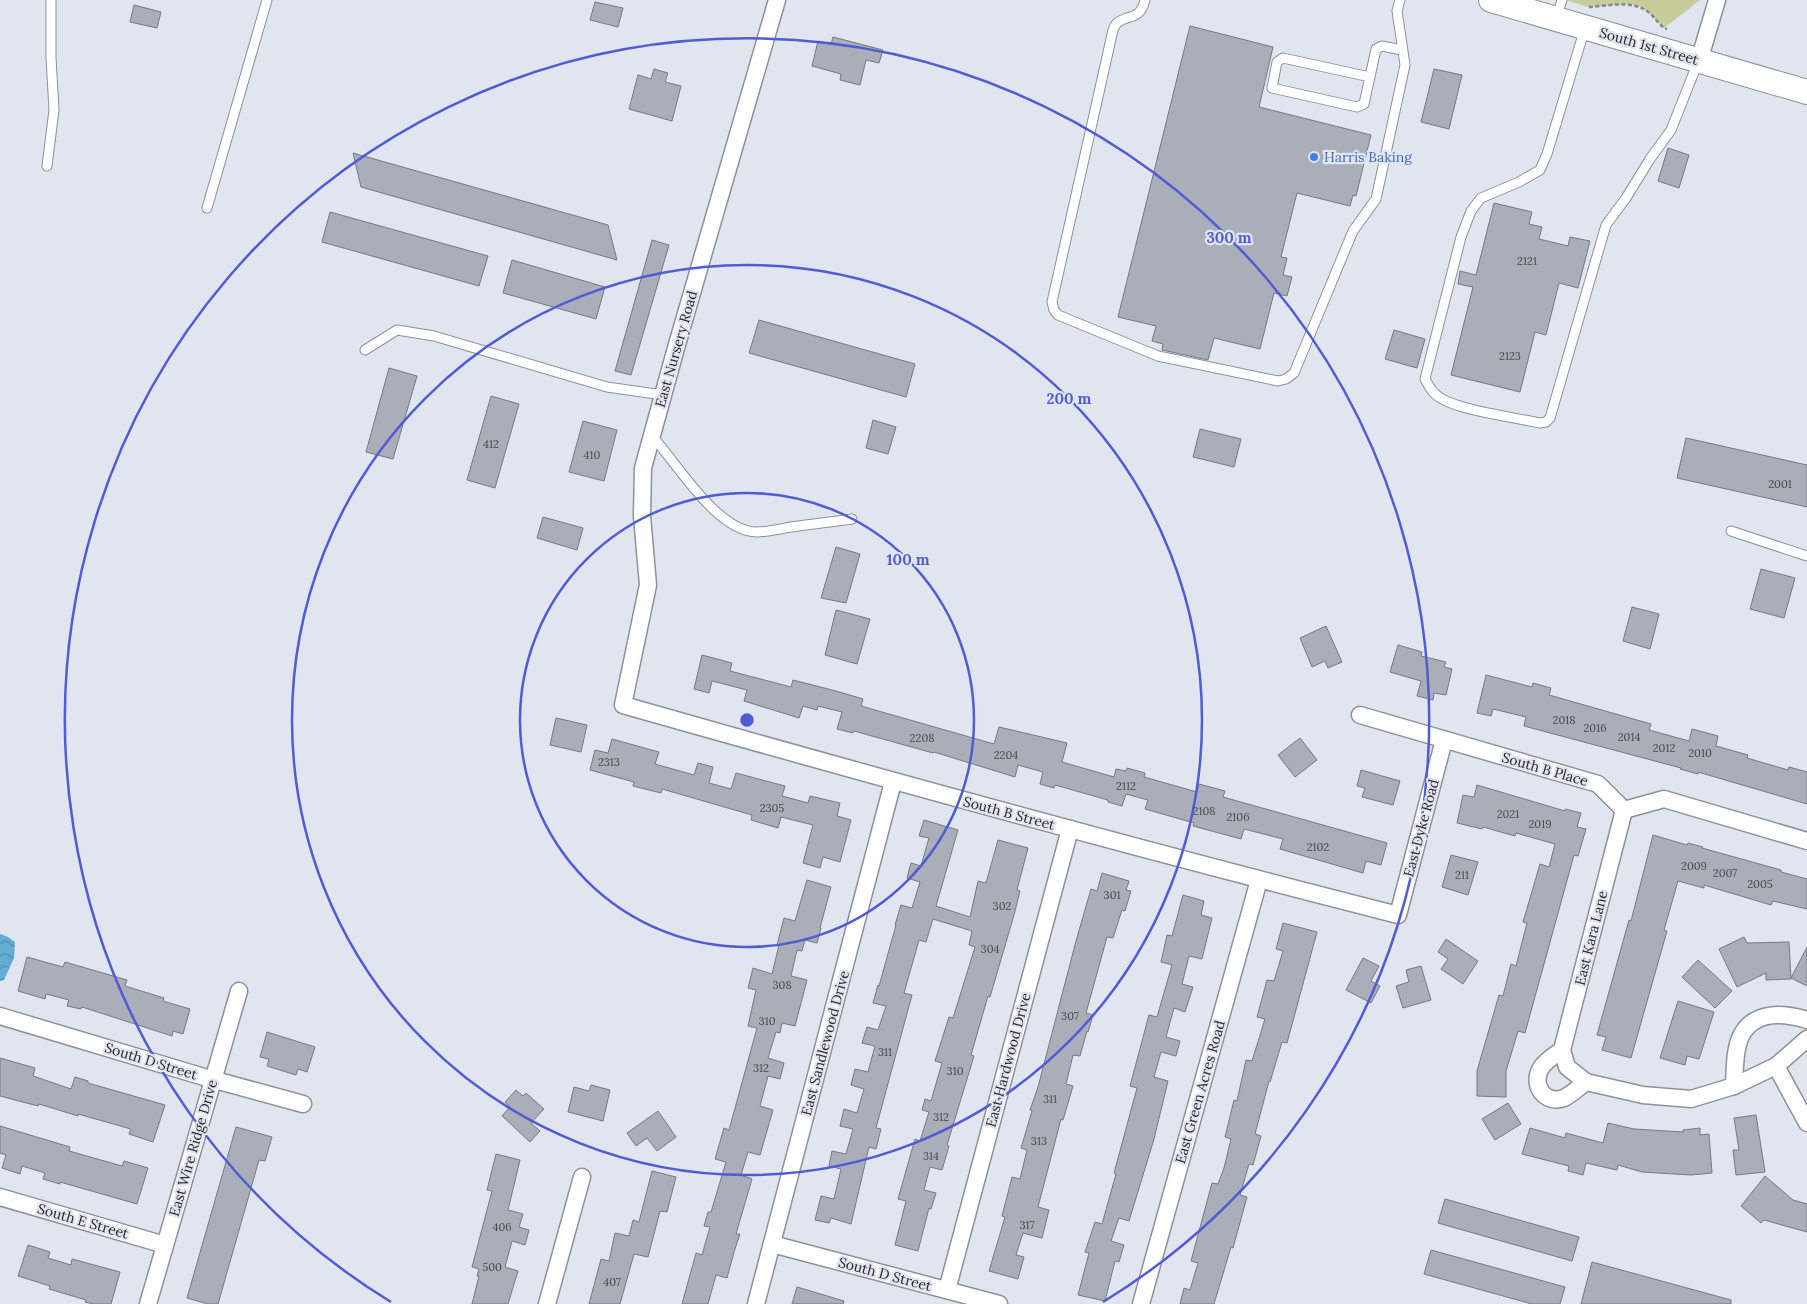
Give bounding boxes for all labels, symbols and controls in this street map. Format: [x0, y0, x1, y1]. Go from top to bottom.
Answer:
street label: South 1st Street [1597, 23, 1701, 69]
place label: Harris Baking [1324, 148, 1412, 166]
marker: Harris Baking [1308, 151, 1320, 163]
text: 300 m [1206, 228, 1252, 247]
house number: 2121 [1517, 254, 1537, 268]
street label: East Nursery Road [651, 289, 701, 409]
house number: 2123 [1499, 349, 1521, 363]
text: 200 m [1047, 389, 1092, 408]
house number: 412 [483, 437, 499, 451]
house number: 410 [584, 448, 601, 462]
house number: 2001 [1768, 477, 1792, 491]
text: 100 m [887, 550, 930, 569]
centre of rings [738, 711, 756, 729]
house number: 2018 [1553, 713, 1575, 727]
house number: 2016 [1583, 721, 1607, 735]
house number: 2014 [1618, 730, 1640, 744]
house number: 2208 [910, 731, 934, 745]
house number: 2012 [1653, 741, 1675, 755]
house number: 2010 [1688, 746, 1712, 760]
house number: 2204 [994, 748, 1018, 762]
street label: South B Place [1500, 748, 1591, 790]
house number: 2313 [598, 755, 620, 769]
street label: East Dyke Road [1399, 777, 1443, 879]
house number: 2112 [1116, 779, 1136, 793]
street label: South B Street [961, 792, 1057, 834]
house number: 2305 [760, 801, 784, 815]
house number: 2108 [1193, 804, 1215, 818]
house number: 2021 [1497, 807, 1519, 821]
house number: 2106 [1226, 810, 1250, 824]
house number: 2019 [1528, 817, 1552, 831]
house number: 2102 [1307, 840, 1329, 854]
house number: 2009 [1681, 859, 1707, 873]
house number: 2007 [1713, 866, 1737, 880]
house number: 211 [1455, 868, 1469, 882]
house number: 2005 [1747, 877, 1773, 891]
house number: 301 [1104, 888, 1120, 902]
street label: East Kara Lane [1571, 888, 1612, 987]
house number: 302 [993, 899, 1011, 913]
house number: 304 [981, 942, 999, 956]
street label: East Sandlewood Drive [797, 968, 853, 1117]
house number: 308 [772, 978, 792, 992]
street label: East Hardwood Drive [981, 990, 1035, 1129]
house number: 307 [1061, 1009, 1079, 1023]
house number: 310 [759, 1014, 776, 1028]
street label: East Green Acres Road [1171, 1018, 1229, 1166]
street label: South D Street [103, 1038, 200, 1084]
house number: 311 [878, 1045, 892, 1059]
house number: 312 [753, 1061, 769, 1075]
house number: 310 [947, 1064, 964, 1078]
street label: East Wire Ridge Drive [165, 1077, 221, 1218]
house number: 311 [1043, 1092, 1057, 1106]
house number: 312 [933, 1110, 949, 1124]
house number: 313 [1031, 1134, 1047, 1148]
house number: 314 [923, 1149, 939, 1163]
street label: South E Street [35, 1199, 131, 1243]
house number: 317 [1019, 1218, 1035, 1232]
house number: 406 [492, 1220, 512, 1234]
street label: South D Street [836, 1253, 934, 1295]
house number: 500 [482, 1260, 502, 1274]
house number: 407 [603, 1275, 621, 1289]

